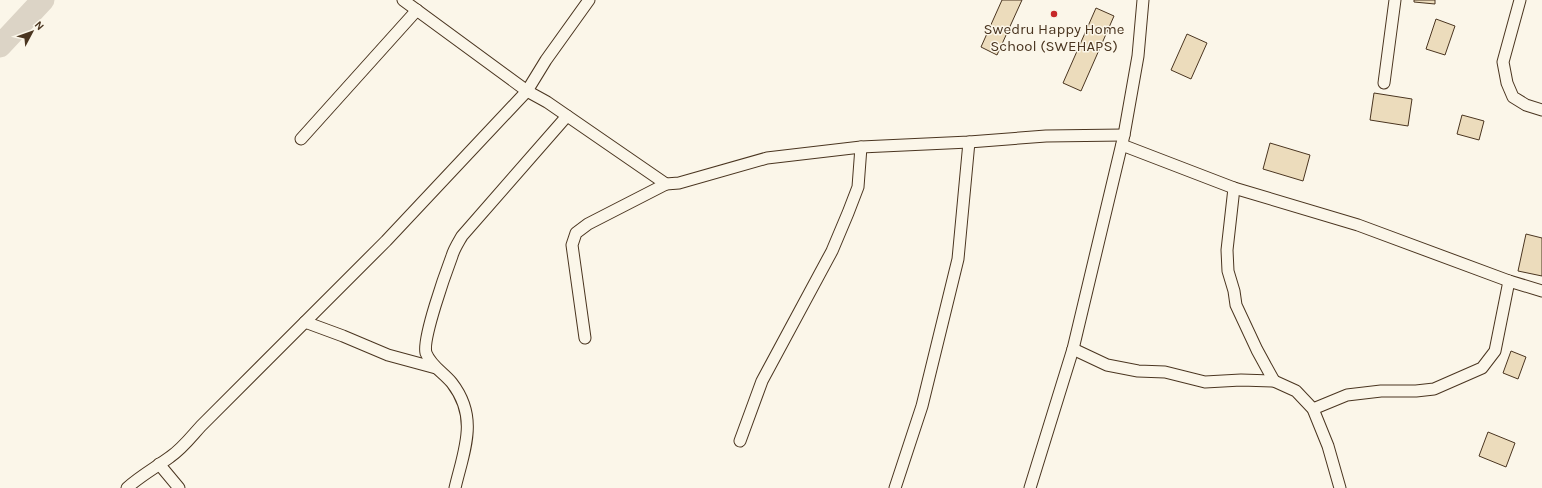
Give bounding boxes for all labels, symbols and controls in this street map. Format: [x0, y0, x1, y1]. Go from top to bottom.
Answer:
marker: Swedru Happy Home School (SWEHAPS) [1049, 9, 1059, 19]
north arrow [12, 12, 52, 52]
text: N [32, 19, 47, 33]
place label: Swedru Happy Home School (SWEHAPS) [984, 20, 1124, 55]

